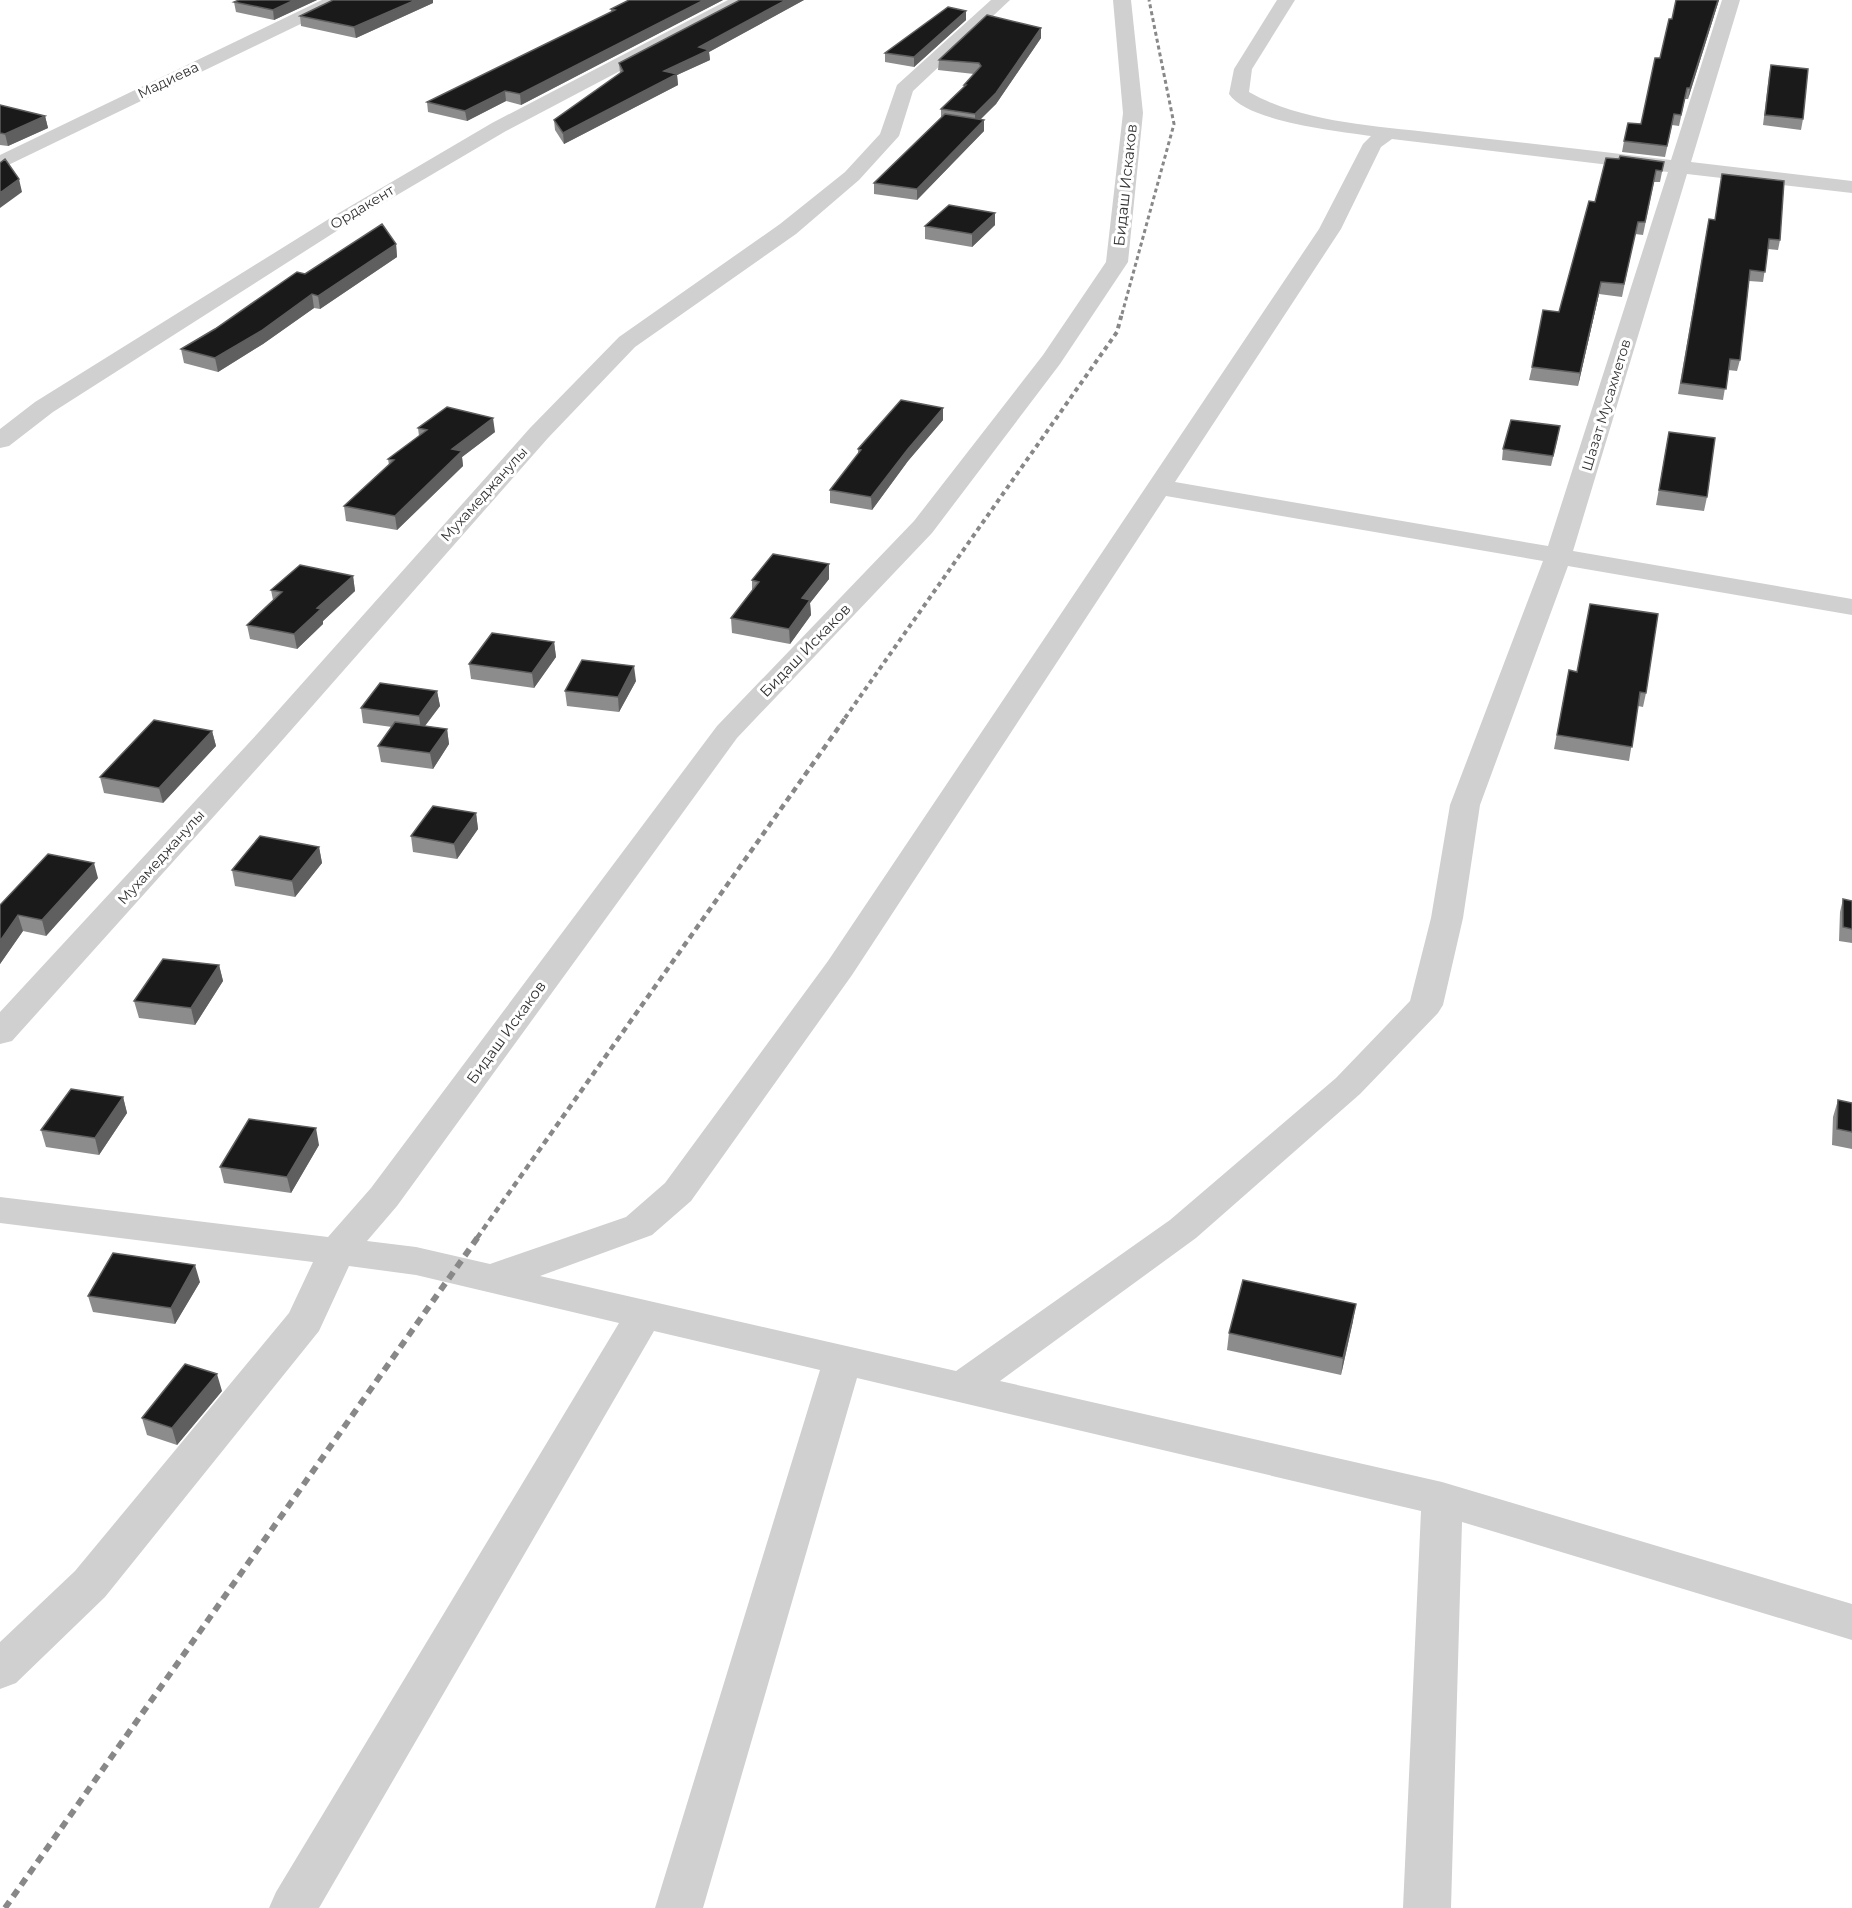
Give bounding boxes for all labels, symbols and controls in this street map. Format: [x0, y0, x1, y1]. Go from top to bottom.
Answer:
street label: Мадиева [135, 58, 201, 102]
street label: Бидаш Искаков [1109, 123, 1141, 247]
street label: Ордакент [327, 181, 398, 233]
street label: Шазат Мусахметов [1577, 337, 1635, 473]
street label: Мухамеджанулы [437, 443, 531, 545]
street label: Бидаш Искаков [756, 599, 854, 701]
street label: Мухамеджанулы [114, 806, 208, 908]
street label: Бидаш Искаков [462, 977, 550, 1087]

